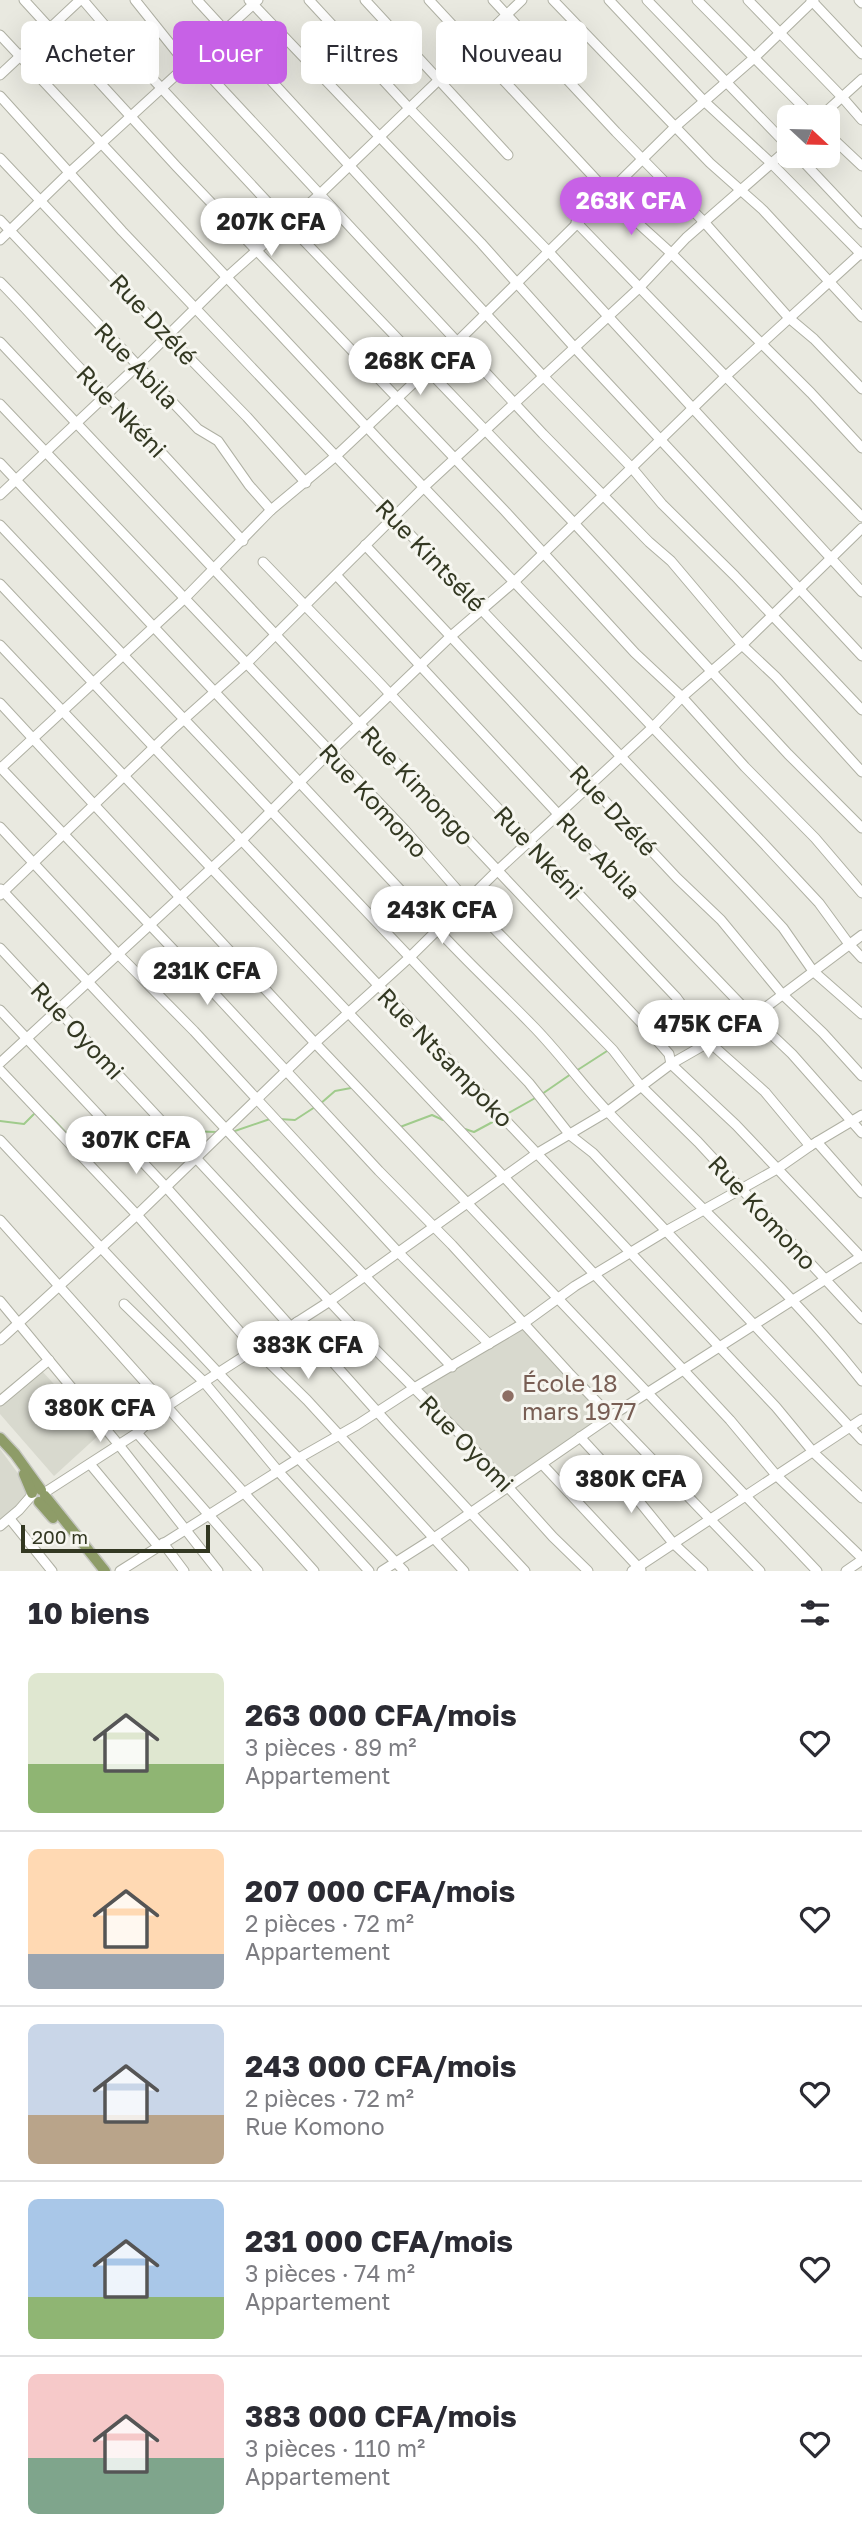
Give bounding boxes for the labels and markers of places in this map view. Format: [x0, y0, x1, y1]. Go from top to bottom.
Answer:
pin: 263K CFA [559, 177, 703, 237]
pin: 207K CFA [199, 198, 343, 258]
pin: 268K CFA [348, 338, 492, 397]
pin: 243K CFA [370, 886, 514, 946]
pin: 231K CFA [135, 948, 279, 1007]
pin: 475K CFA [636, 1000, 780, 1060]
pin: 307K CFA [64, 1116, 208, 1176]
pin: 383K CFA [236, 1322, 380, 1381]
place label: École 18 mars 1977 [522, 1368, 636, 1425]
pin: 380K CFA [28, 1384, 172, 1444]
marker: École 18 mars 1977 [500, 1388, 516, 1404]
pin: 380K CFA [559, 1456, 703, 1515]

